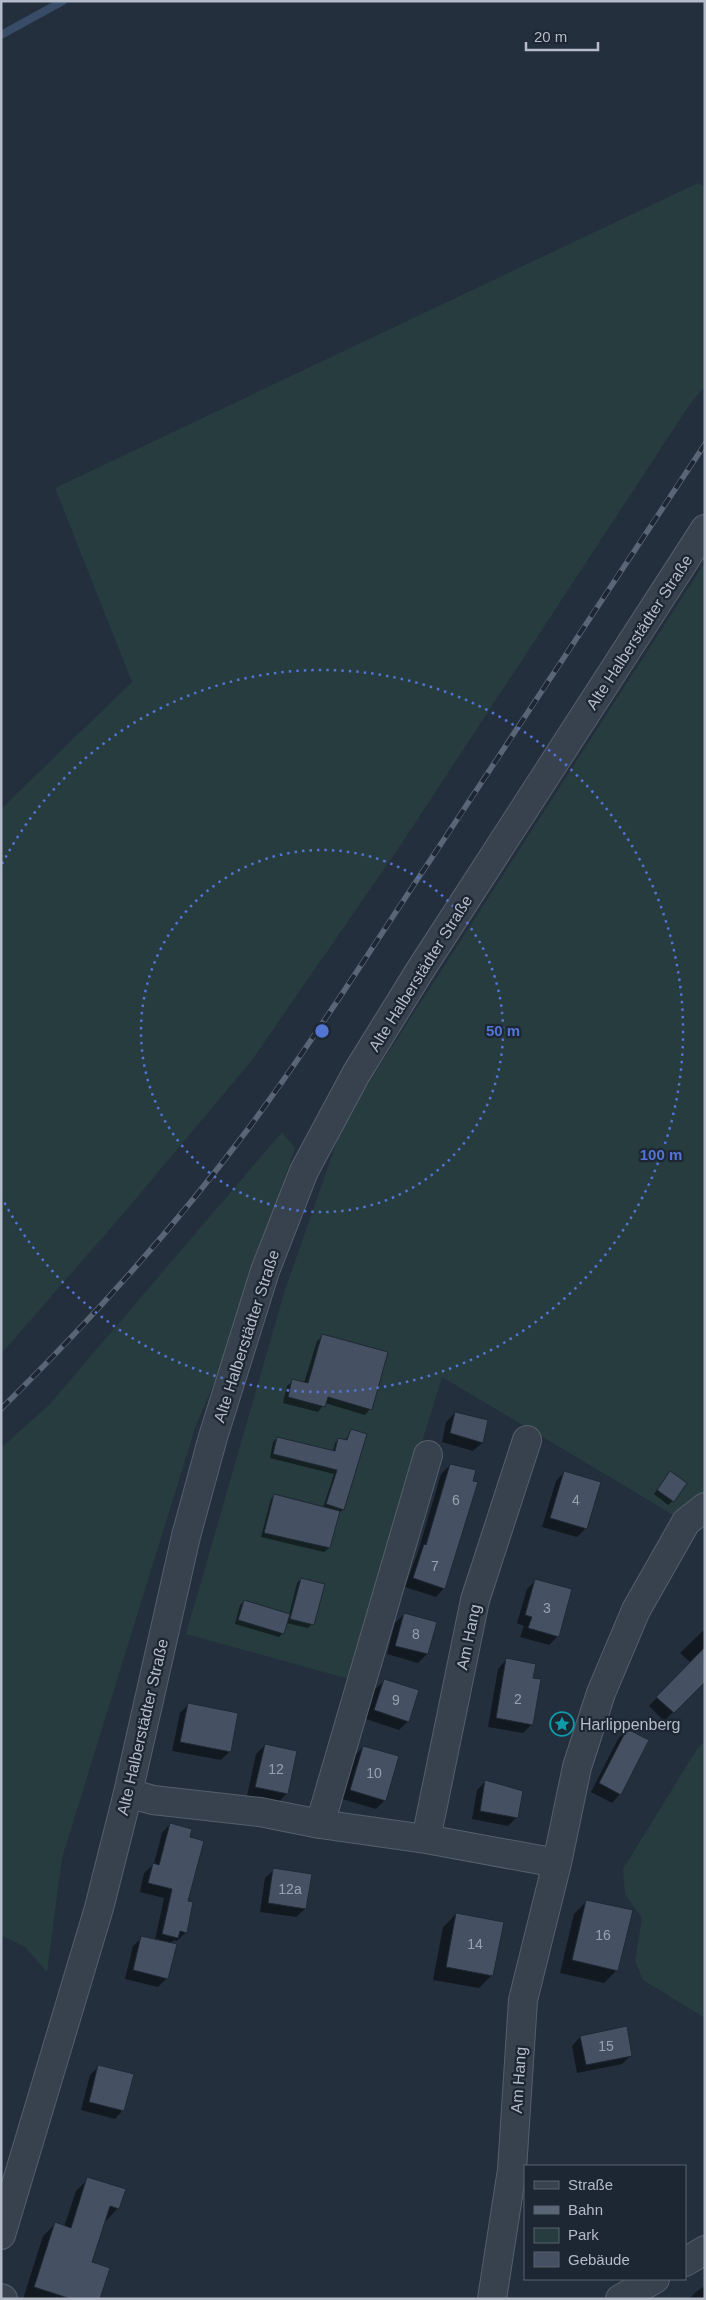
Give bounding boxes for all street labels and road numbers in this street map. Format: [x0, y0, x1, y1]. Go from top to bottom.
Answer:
street label: Alte Halberstädter Straße [583, 552, 696, 713]
street label: Alte Halberstädter Straße [365, 892, 476, 1054]
street label: Alte Halberstädter Straße [210, 1248, 282, 1425]
street label: Am Hang [453, 1603, 484, 1671]
street label: Alte Halberstädter Straße [114, 1637, 171, 1817]
street label: Am Hang [508, 2046, 529, 2114]

